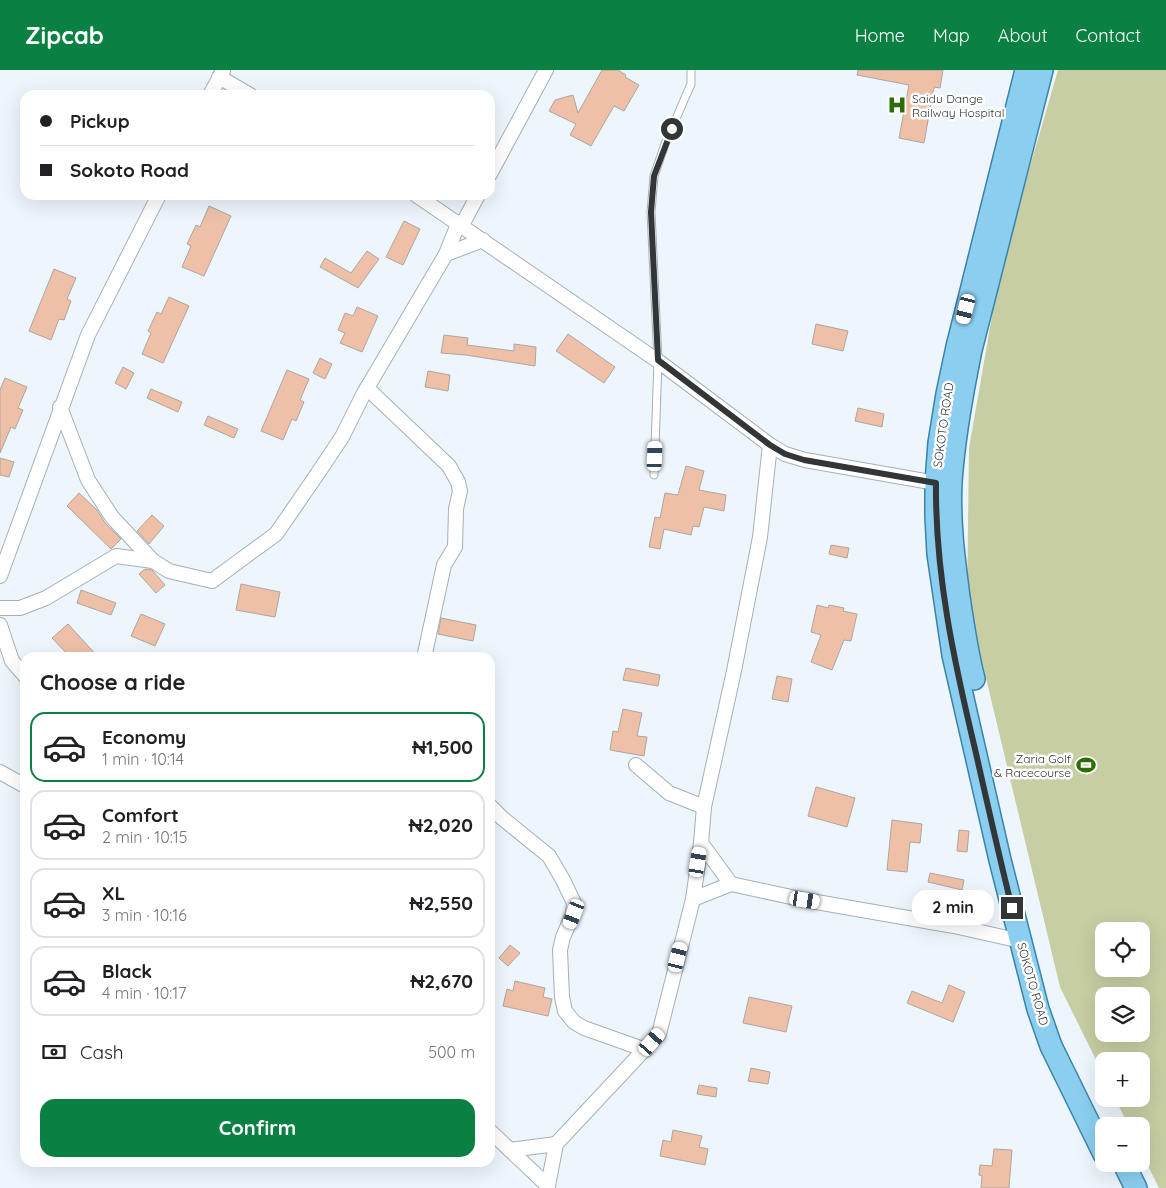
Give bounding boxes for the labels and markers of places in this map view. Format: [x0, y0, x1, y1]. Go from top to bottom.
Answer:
place label: Saidu Dange Railway Hospital [912, 91, 1004, 120]
hospital icon: Saidu Dange Railway Hospital [886, 94, 908, 116]
place label: Zaria Golf & Racecourse [994, 751, 1072, 780]
sports icon: Zaria Golf & Racecourse [1075, 754, 1097, 776]

